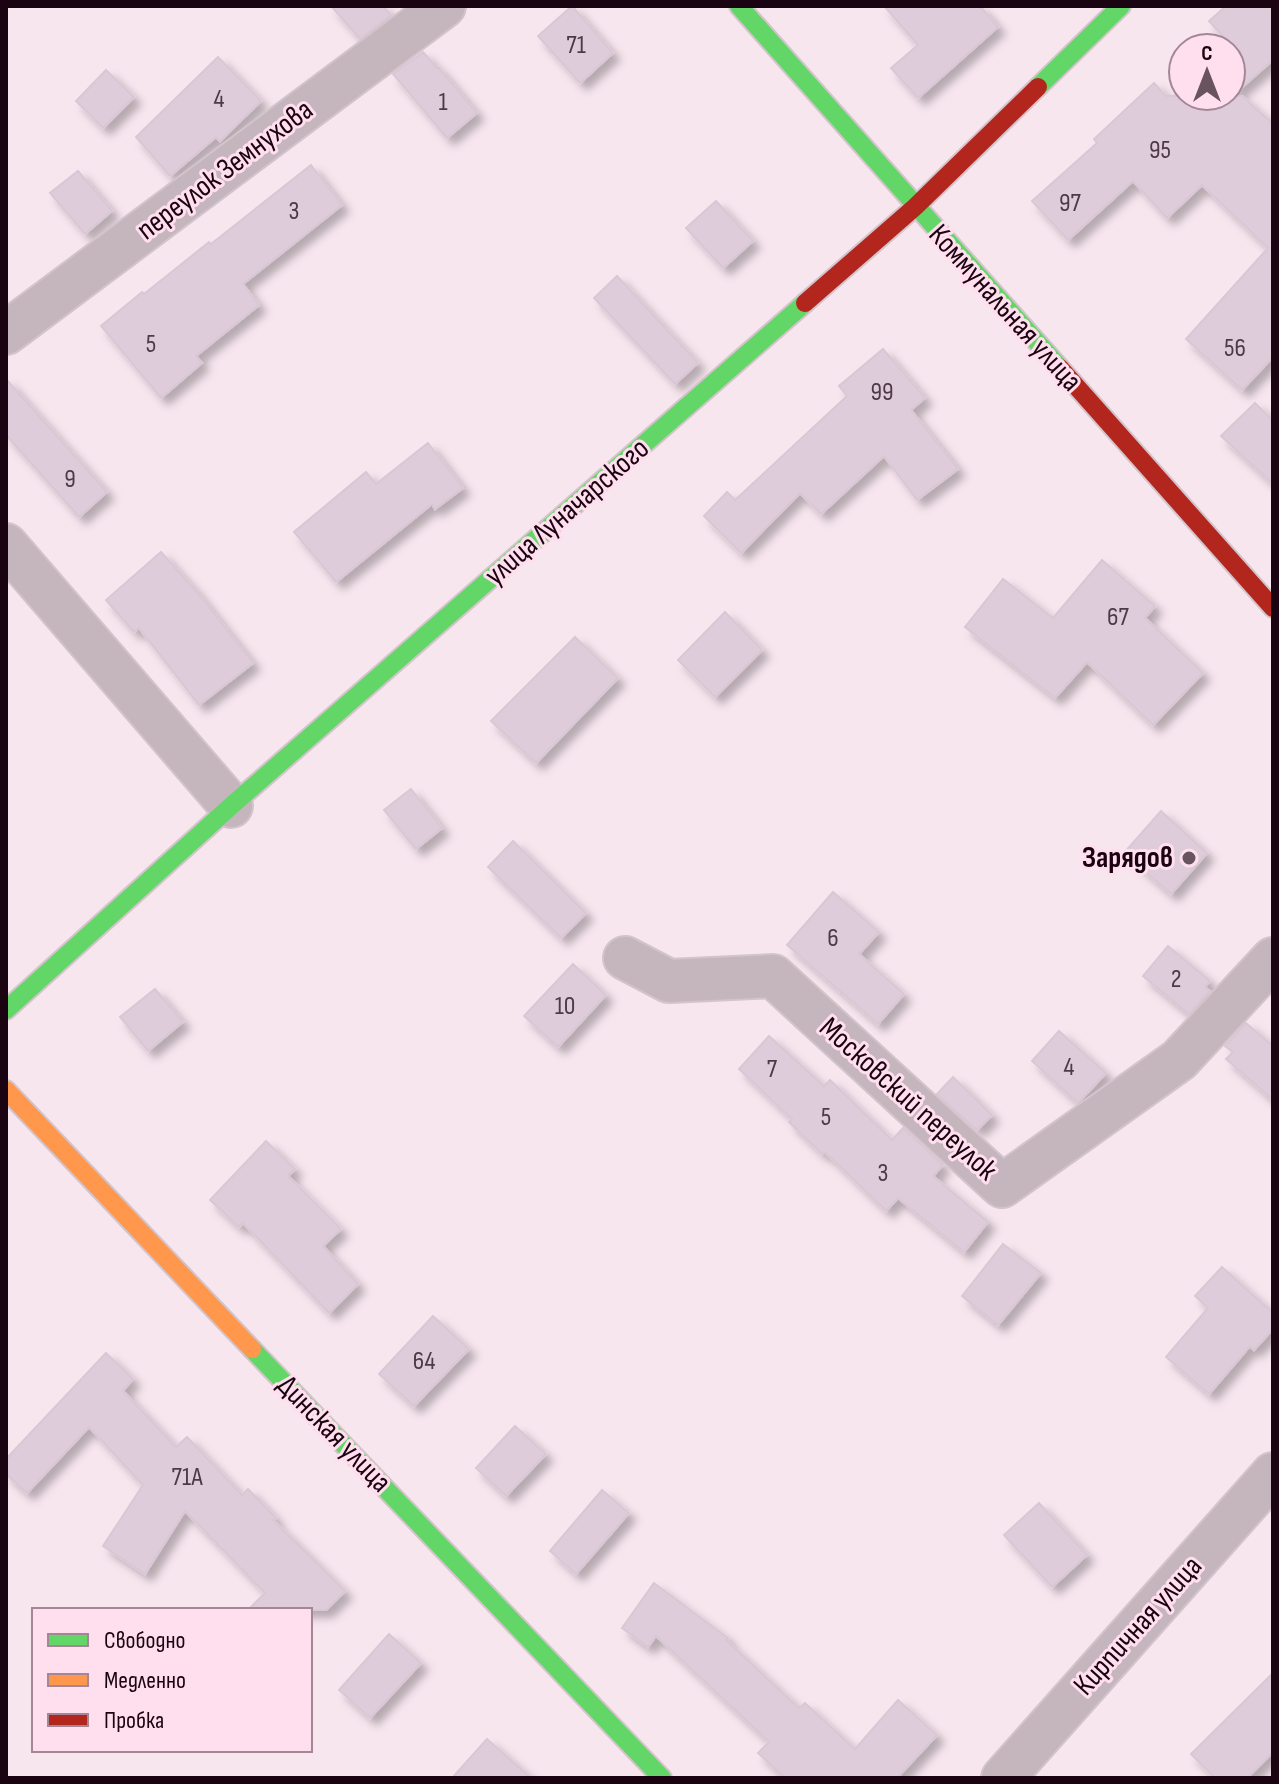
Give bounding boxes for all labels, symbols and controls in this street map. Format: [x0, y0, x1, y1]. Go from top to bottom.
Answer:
house number: 71 [566, 30, 586, 61]
north arrow [1167, 32, 1247, 112]
text: С [1201, 40, 1213, 67]
house number: 4 [214, 84, 225, 115]
house number: 1 [438, 87, 448, 118]
street label: переулок Земнухова [130, 92, 320, 248]
house number: 95 [1149, 135, 1171, 166]
house number: 97 [1059, 188, 1082, 219]
house number: 3 [289, 196, 299, 227]
street label: Коммунальная улица [921, 217, 1089, 399]
house number: 5 [146, 329, 156, 360]
house number: 56 [1224, 333, 1246, 364]
house number: 99 [870, 377, 894, 408]
street label: улица Луначарского [477, 431, 657, 593]
house number: 9 [64, 464, 76, 495]
house number: 67 [1107, 602, 1129, 633]
place label: Зарядов [1082, 840, 1173, 876]
marker: Зарядов [1180, 849, 1198, 867]
house number: 6 [827, 923, 839, 954]
house number: 2 [1171, 964, 1181, 995]
house number: 10 [555, 991, 575, 1022]
street label: Московский переулок [812, 1010, 1005, 1189]
house number: 4 [1064, 1052, 1075, 1083]
house number: 7 [767, 1054, 778, 1085]
house number: 5 [821, 1102, 831, 1133]
house number: 3 [878, 1158, 888, 1189]
house number: 64 [413, 1346, 435, 1377]
street label: Динская улица [269, 1368, 399, 1500]
house number: 71А [171, 1462, 203, 1493]
street label: Кирпичная улица [1066, 1549, 1210, 1703]
legend [32, 1608, 312, 1752]
text: Свободно [104, 1626, 185, 1655]
text: Медленно [104, 1666, 186, 1695]
text: Пробка [104, 1706, 164, 1735]

